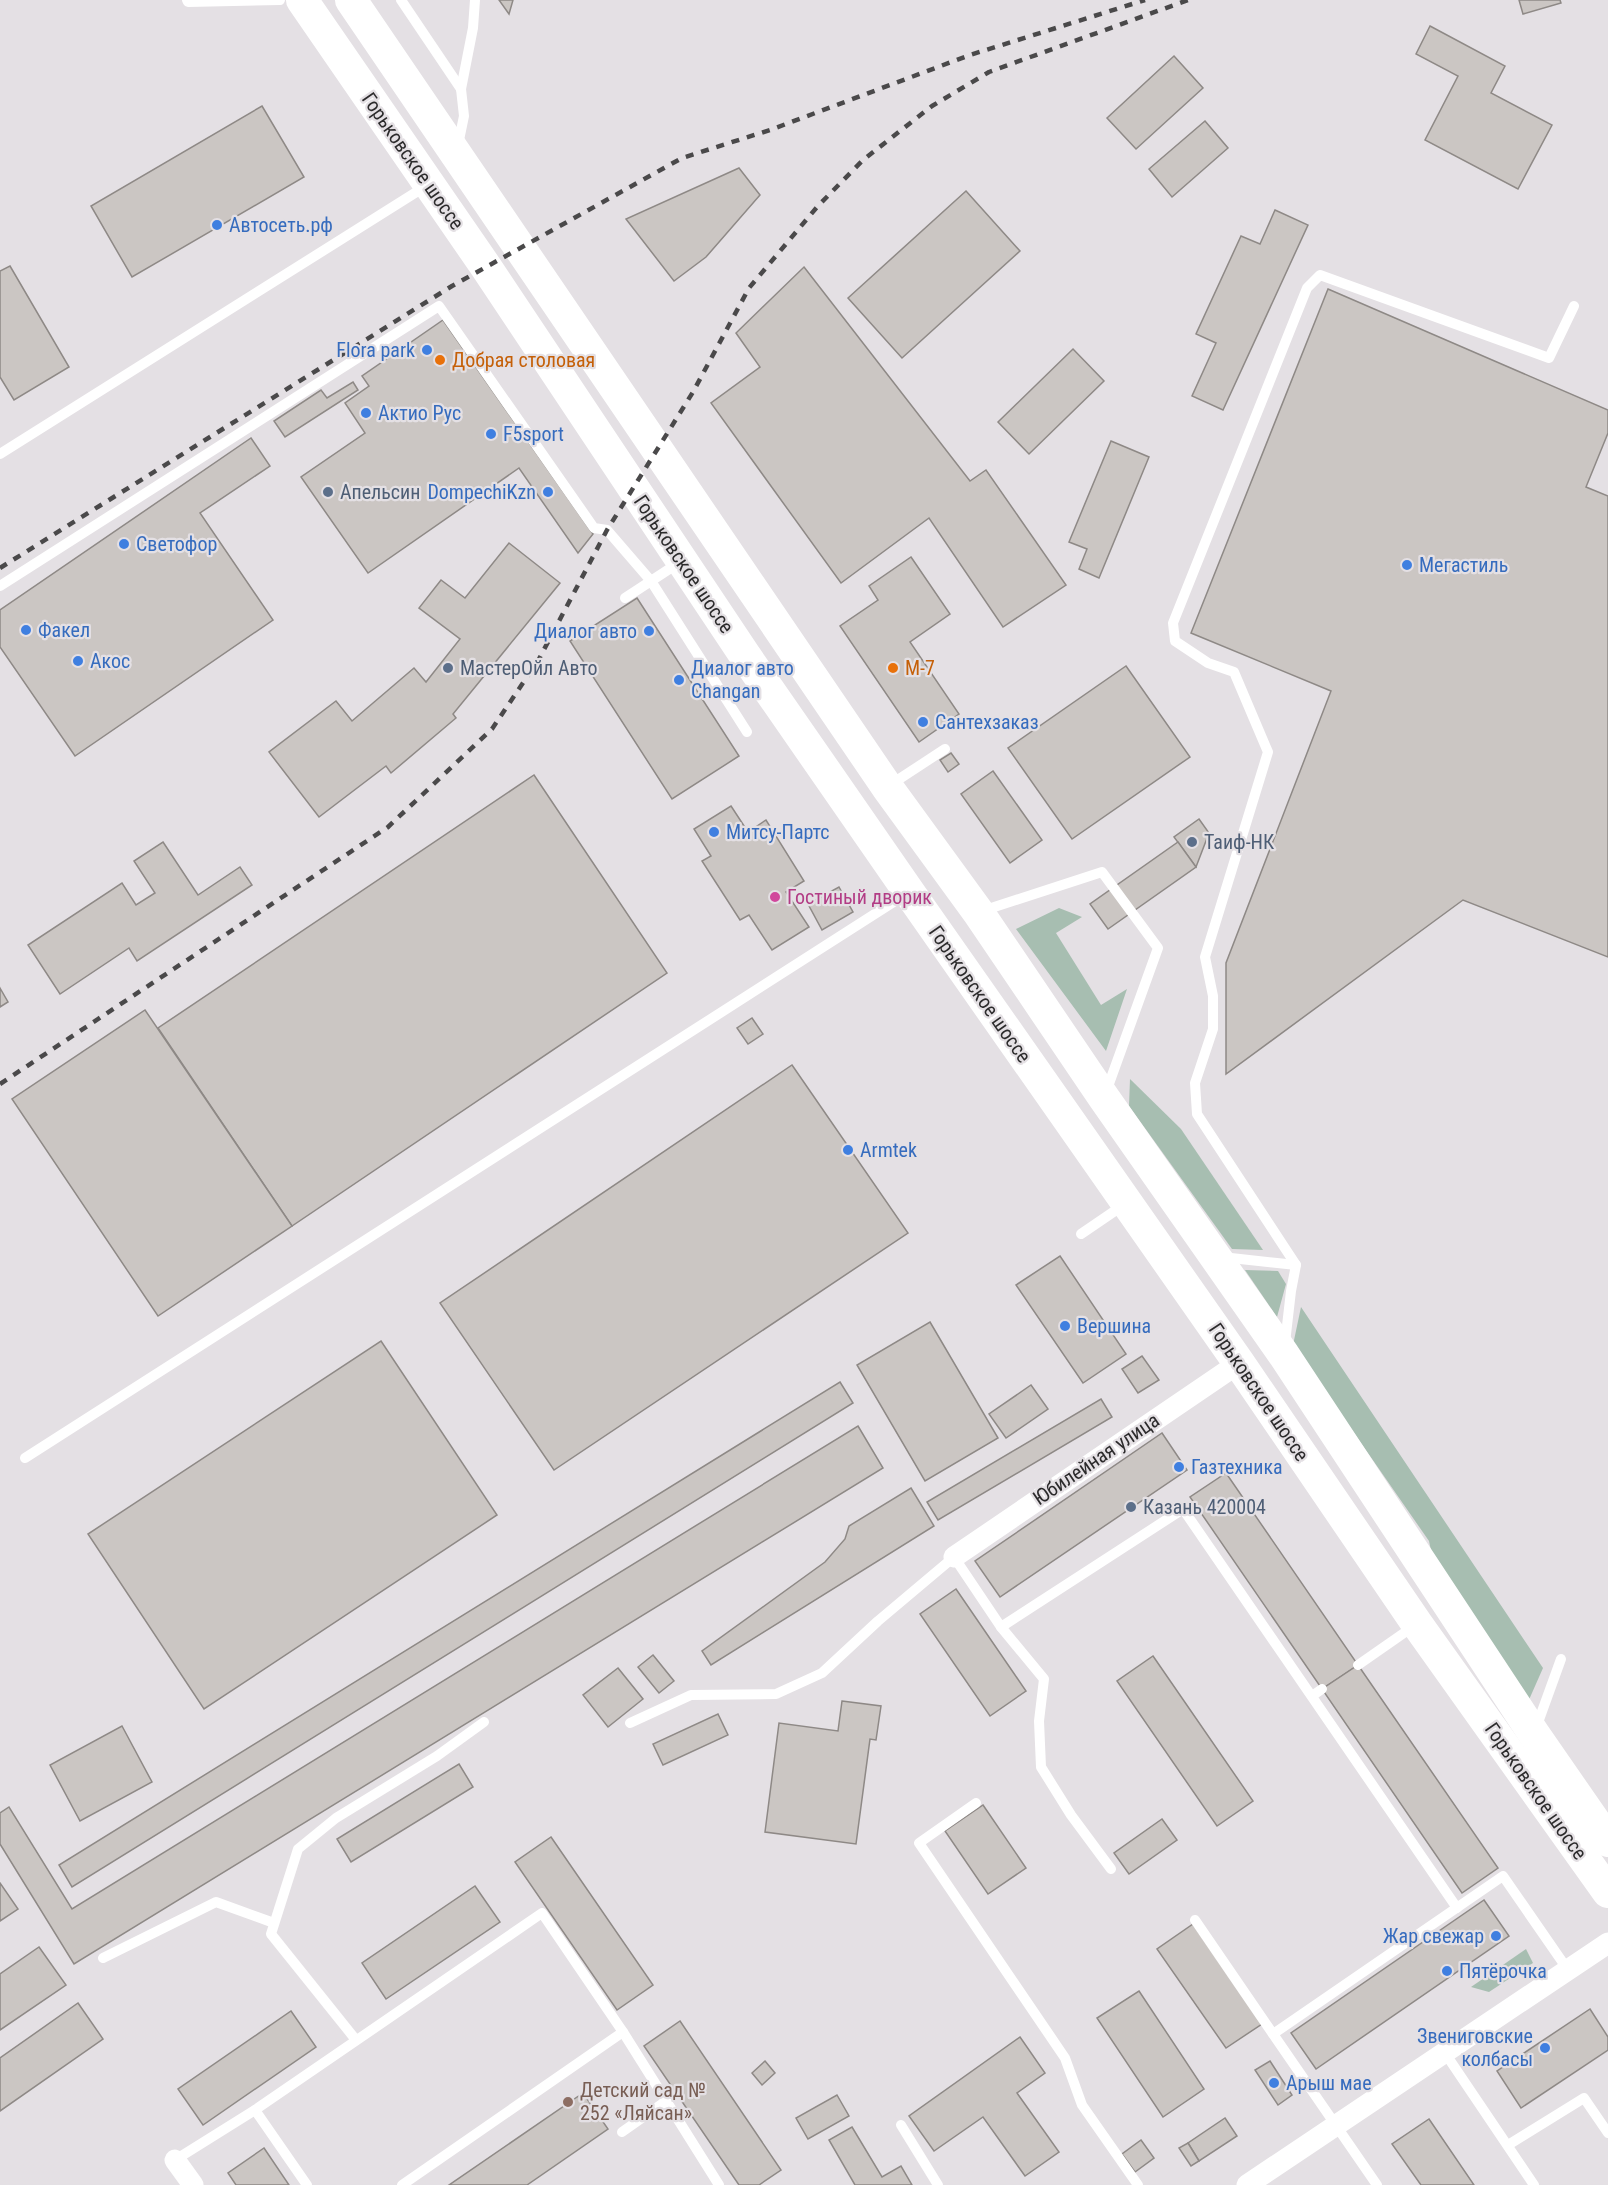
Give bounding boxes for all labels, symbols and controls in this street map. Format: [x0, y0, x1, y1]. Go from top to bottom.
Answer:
street label: Горьковское шоссе [357, 88, 469, 234]
place label: Автосеть.рф [229, 213, 333, 237]
marker: Автосеть.рф [210, 218, 224, 232]
place label: Flora park [336, 338, 415, 362]
marker: Flora park [420, 343, 434, 357]
place label: Добрая столовая [452, 348, 595, 372]
marker: Добрая столовая [433, 353, 447, 367]
place label: Актио Рус [378, 401, 461, 425]
marker: Актио Рус [359, 406, 373, 420]
place label: F5sport [503, 422, 564, 446]
marker: F5sport [484, 427, 498, 441]
place label: Апельсин [340, 480, 420, 504]
place label: DompechiKzn [427, 480, 536, 504]
marker: Апельсин [321, 485, 335, 499]
marker: DompechiKzn [541, 485, 555, 499]
street label: Горьковское шоссе [629, 490, 739, 638]
place label: Светофор [136, 532, 217, 556]
marker: Светофор [117, 537, 131, 551]
place label: Мегастиль [1419, 553, 1508, 577]
marker: Мегастиль [1400, 558, 1414, 572]
place label: Факел [38, 618, 90, 642]
place label: Диалог авто [534, 619, 637, 643]
marker: Факел [19, 623, 33, 637]
marker: Диалог авто [642, 624, 656, 638]
place label: Акос [90, 649, 130, 673]
marker: Акос [71, 654, 85, 668]
place label: МастерОйл Авто [460, 656, 598, 680]
place label: Диалог авто Changan [691, 656, 794, 703]
place label: М-7 [905, 656, 935, 680]
marker: МастерОйл Авто [441, 661, 455, 675]
marker: М-7 [886, 661, 900, 675]
marker: Диалог авто Changan [672, 673, 686, 687]
place label: Сантехзаказ [935, 710, 1039, 734]
marker: Сантехзаказ [916, 715, 930, 729]
place label: Митсу-Партс [726, 820, 830, 844]
marker: Митсу-Партс [707, 825, 721, 839]
place label: Таиф-НК [1204, 830, 1275, 854]
marker: Таиф-НК [1185, 835, 1199, 849]
place label: Гостиный дворик [787, 885, 932, 909]
marker: Гостиный дворик [768, 890, 782, 904]
street label: Горьковское шоссе [924, 921, 1036, 1067]
place label: Armtek [860, 1138, 917, 1162]
marker: Armtek [841, 1143, 855, 1157]
place label: Вершина [1077, 1314, 1151, 1338]
street label: Горьковское шоссе [1204, 1318, 1314, 1466]
marker: Вершина [1058, 1319, 1072, 1333]
street label: Юбилейная улица [1028, 1408, 1164, 1510]
place label: Газтехника [1191, 1455, 1283, 1479]
marker: Газтехника [1172, 1460, 1186, 1474]
place label: Казань 420004 [1143, 1495, 1266, 1519]
marker: Казань 420004 [1124, 1500, 1138, 1514]
street label: Горьковское шоссе [1480, 1718, 1592, 1864]
place label: Жар свежар [1383, 1924, 1484, 1948]
marker: Жар свежар [1489, 1929, 1503, 1943]
place label: Пятёрочка [1459, 1959, 1547, 1983]
marker: Пятёрочка [1440, 1964, 1454, 1978]
place label: Звениговские колбасы [1417, 2024, 1533, 2071]
marker: Звениговские колбасы [1538, 2041, 1552, 2055]
place label: Арыш мае [1286, 2071, 1372, 2095]
marker: Арыш мае [1267, 2076, 1281, 2090]
place label: Детский сад № 252 «Ляйсан» [580, 2078, 706, 2125]
marker: Детский сад № 252 «Ляйсан» [561, 2095, 575, 2109]

